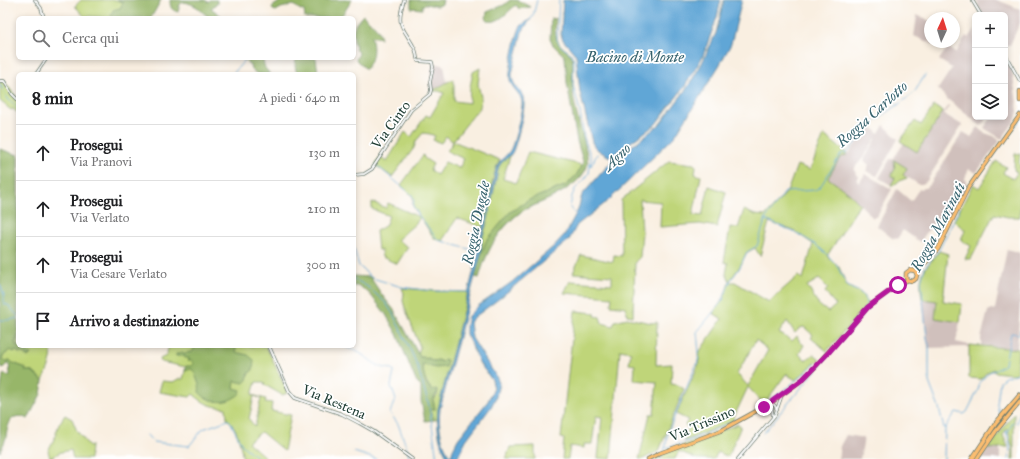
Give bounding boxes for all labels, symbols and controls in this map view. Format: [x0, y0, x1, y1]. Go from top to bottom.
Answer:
north arrow [924, 12, 960, 48]
map controls [972, 12, 1008, 120]
button: + [972, 12, 1008, 48]
search box [16, 16, 356, 60]
icon: search [30, 27, 52, 49]
text: Cerca qui [62, 29, 119, 47]
water label: Bacino di Monte [585, 48, 684, 66]
button: − [972, 48, 1008, 84]
water label: Roggia Carlotto [832, 77, 912, 151]
button: layers [972, 84, 1008, 120]
text: 8 min [32, 88, 73, 109]
text: A piedi · 640 m [259, 90, 340, 106]
street label: Via Cinto [367, 98, 414, 153]
text: Prosegui [70, 136, 123, 154]
water label: Agno [598, 139, 635, 176]
icon: ahead [32, 142, 54, 164]
text: 130 m [308, 145, 340, 161]
text: Via Pranovi [70, 154, 132, 170]
water label: Roggia Dugale [458, 179, 494, 267]
water label: Roggia Marinati [906, 179, 969, 276]
text: Prosegui [70, 192, 123, 210]
icon: ahead [32, 198, 54, 220]
text: 210 m [307, 201, 340, 217]
text: Via Verlato [70, 210, 130, 226]
text: Prosegui [70, 248, 123, 266]
icon: ahead [32, 254, 54, 276]
text: 300 m [306, 257, 340, 273]
text: Via Cesare Verlato [70, 266, 167, 282]
route start [889, 276, 907, 294]
icon: arrive [32, 310, 54, 332]
text: Arrivo a destinazione [70, 312, 199, 330]
street label: Via Restena [299, 381, 368, 423]
route end [755, 398, 773, 416]
street label: Via Trissino [666, 403, 737, 446]

